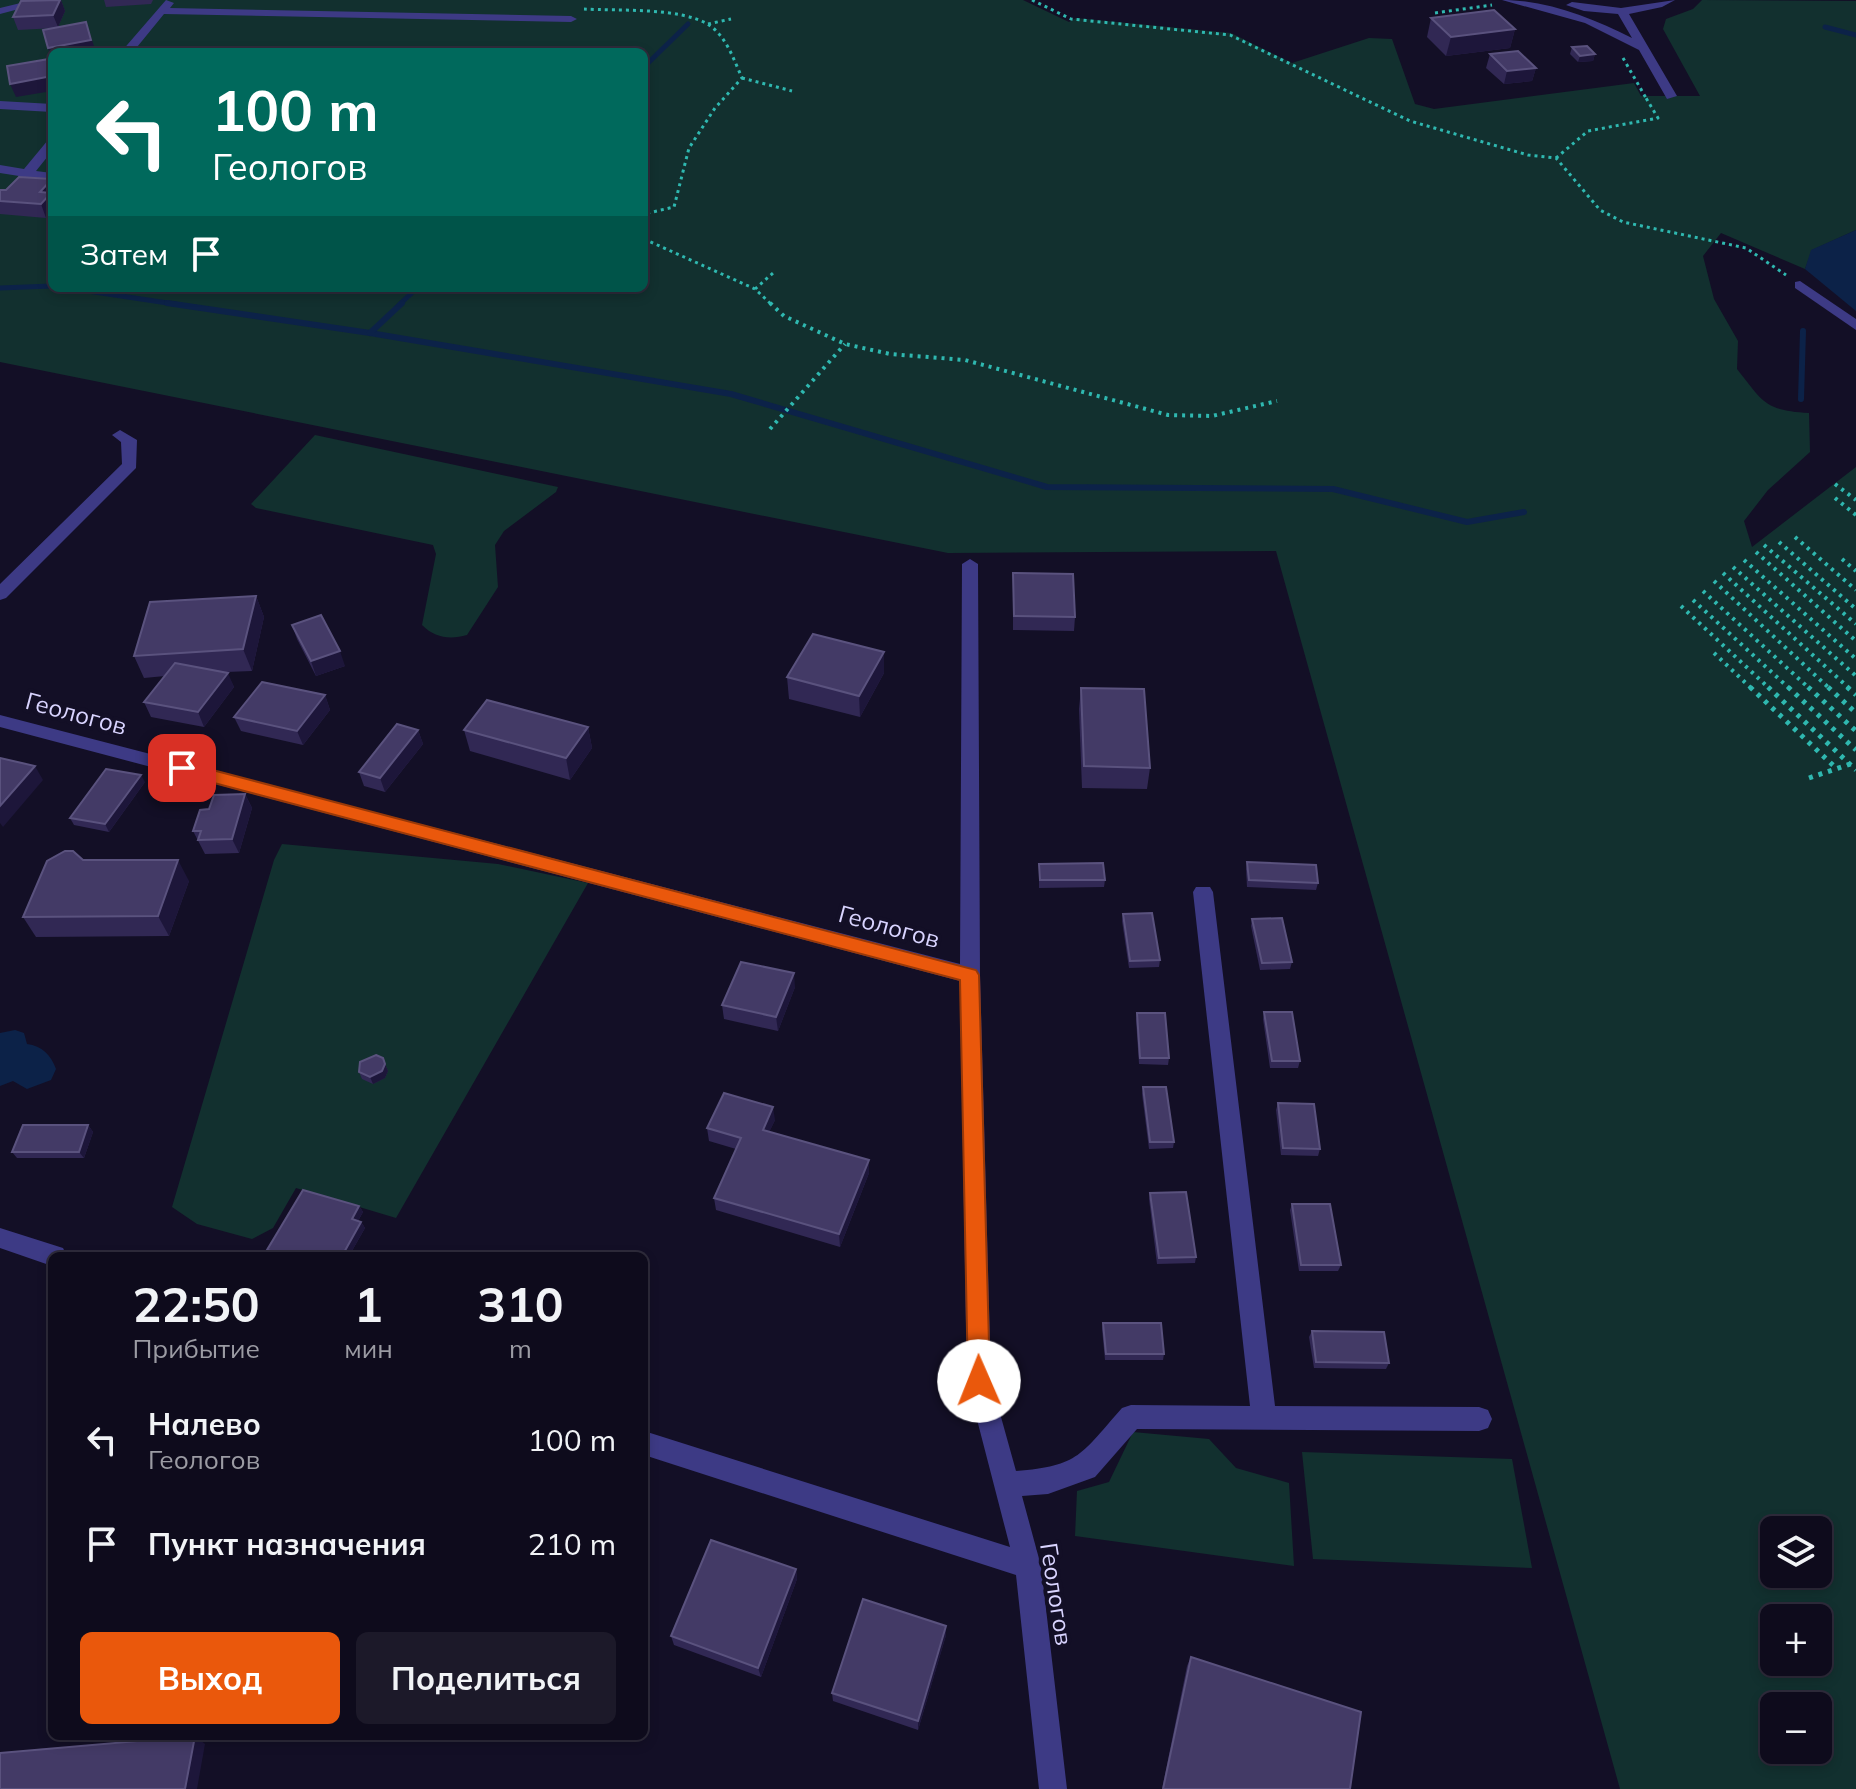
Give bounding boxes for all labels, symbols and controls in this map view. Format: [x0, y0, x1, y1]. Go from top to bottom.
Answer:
text: 100 m [212, 75, 379, 145]
icon: left [80, 80, 184, 184]
text: Геологов [212, 144, 367, 189]
icon: arrive [184, 232, 228, 276]
text: Затем [80, 235, 168, 273]
street label: Геологов [22, 685, 130, 741]
pin [148, 734, 216, 802]
icon: arrive [160, 746, 204, 790]
street label: Геологов [835, 898, 943, 954]
text: 22:50 [133, 1274, 260, 1334]
text: 1 [354, 1274, 383, 1334]
text: 310 [477, 1274, 564, 1334]
text: Прибытие [132, 1332, 260, 1365]
text: мин [344, 1332, 393, 1365]
text: m [509, 1332, 532, 1365]
position arrow [937, 1339, 1021, 1423]
text: Налево [148, 1405, 261, 1443]
icon: left [80, 1418, 124, 1462]
text: 100 m [528, 1421, 616, 1459]
text: Геологов [148, 1443, 260, 1476]
map controls [1760, 1516, 1832, 1764]
button: layers [1760, 1516, 1832, 1588]
icon: arrive [80, 1522, 124, 1566]
text: Пункт назначения [148, 1525, 426, 1563]
text: 210 m [528, 1525, 616, 1563]
street label: Геологов [1034, 1540, 1080, 1647]
button: + [1760, 1604, 1832, 1676]
button: Выход [80, 1632, 340, 1724]
button: Поделиться [356, 1632, 616, 1724]
button: − [1760, 1692, 1832, 1764]

